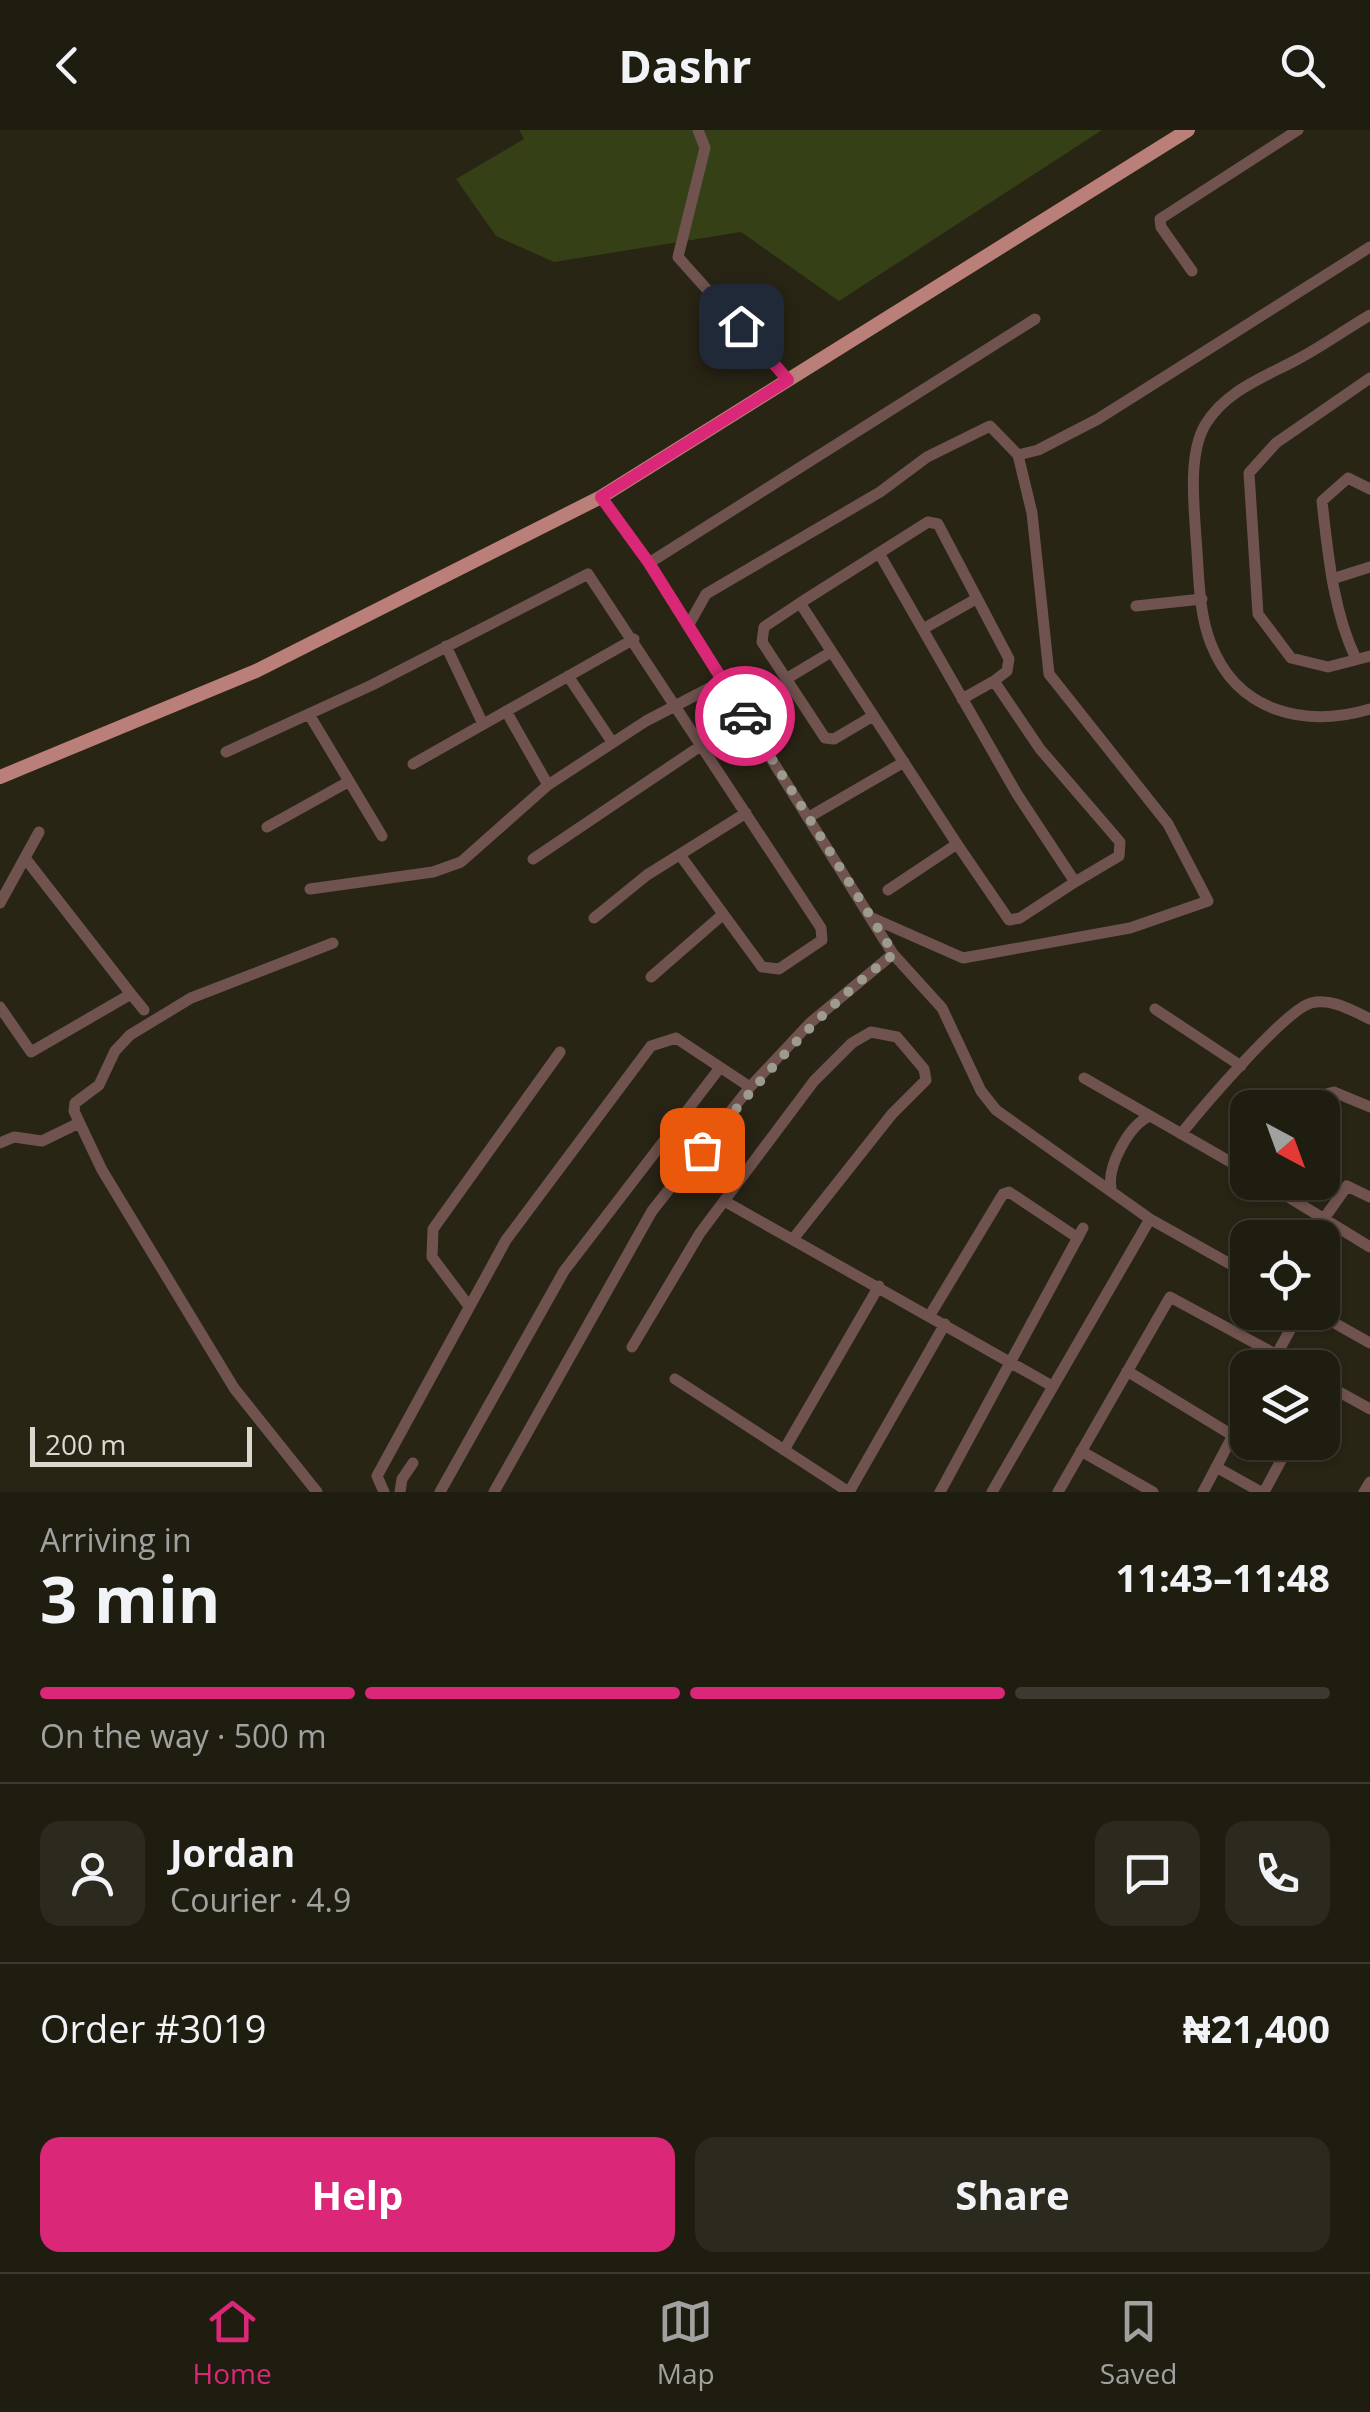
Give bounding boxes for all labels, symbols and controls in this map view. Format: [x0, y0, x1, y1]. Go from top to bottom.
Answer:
text: Dashr [619, 35, 751, 96]
icon: back [40, 38, 95, 93]
icon: search [1275, 38, 1330, 93]
pin [699, 284, 784, 369]
icon: home [714, 299, 769, 354]
courier [695, 666, 795, 766]
icon: car [718, 689, 773, 744]
north arrow [1230, 1090, 1340, 1200]
map controls [1230, 1090, 1340, 1460]
pin [660, 1108, 745, 1193]
icon: bag [675, 1123, 730, 1178]
button: locate [1230, 1220, 1340, 1330]
button: layers [1230, 1350, 1340, 1460]
scale bar [30, 1422, 252, 1466]
text: 200 m [45, 1425, 126, 1463]
text: Arriving in [40, 1518, 192, 1561]
text: 11:43–11:48 [1116, 1551, 1330, 1603]
text: 3 min [40, 1554, 220, 1642]
text: On the way · 500 m [40, 1714, 327, 1757]
button: person [40, 1821, 145, 1926]
button: chat [1095, 1821, 1200, 1926]
button: phone [1225, 1821, 1330, 1926]
text: Jordan [170, 1826, 295, 1878]
text: Courier · 4.9 [170, 1878, 351, 1921]
text: Order #3019 [40, 2002, 267, 2054]
text: ₦21,400 [1183, 2002, 1330, 2054]
button: Help [40, 2137, 675, 2252]
button: Share [695, 2137, 1330, 2252]
tab: Home [193, 2294, 272, 2392]
tab: Map [657, 2294, 715, 2392]
tab: Saved [1100, 2294, 1177, 2392]

